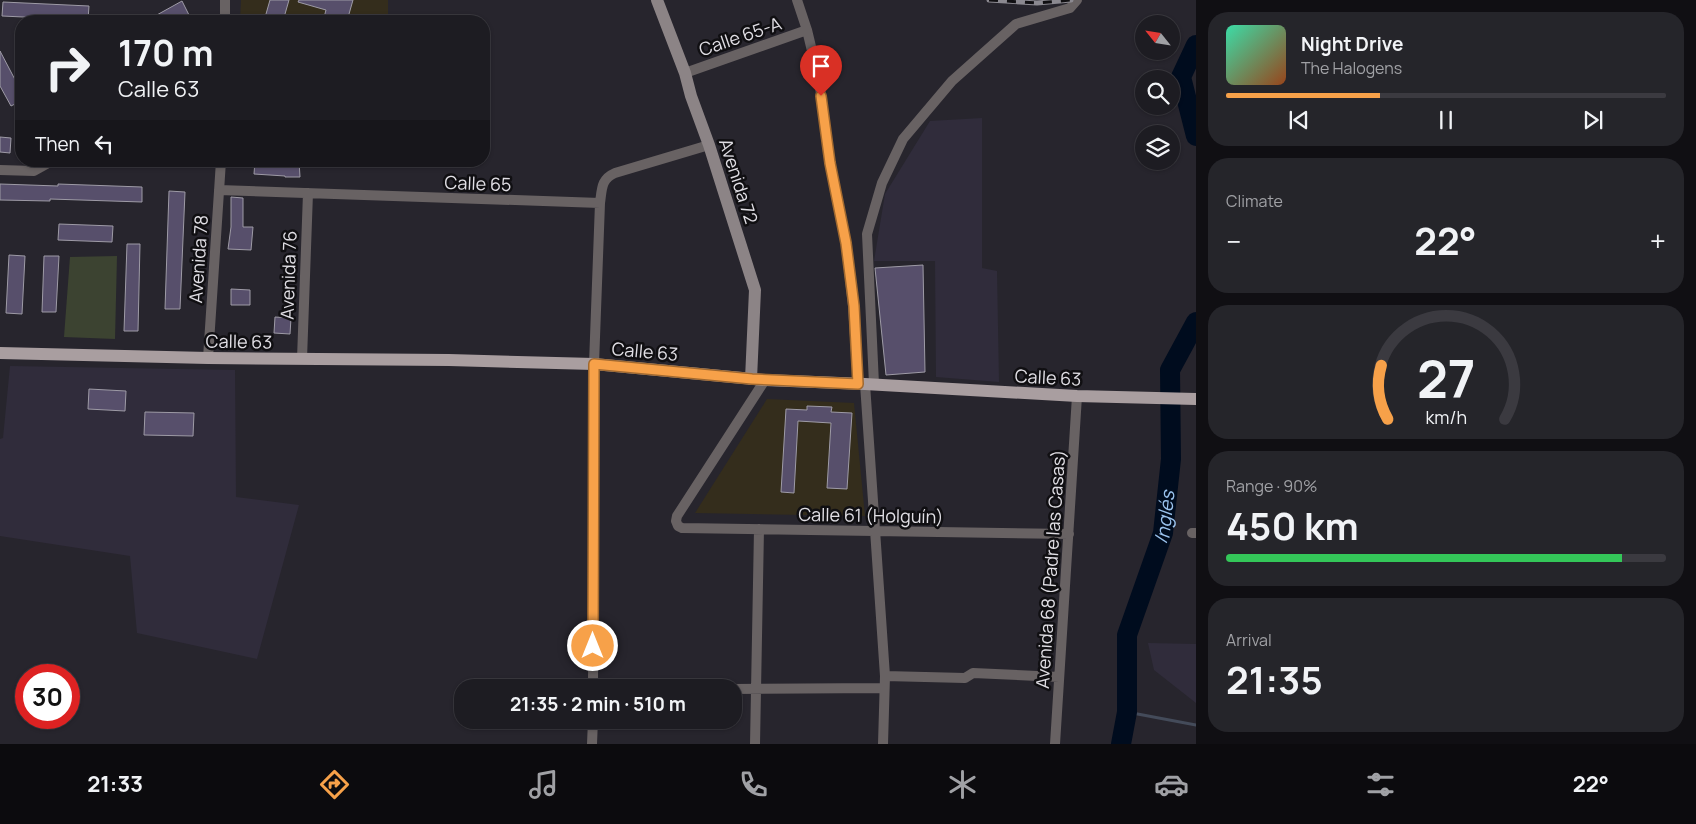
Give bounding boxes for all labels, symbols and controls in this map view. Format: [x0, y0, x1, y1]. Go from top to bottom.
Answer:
street label: Calle 65-A [696, 11, 785, 61]
north arrow [1135, 15, 1180, 60]
map controls [1135, 15, 1180, 170]
text: 170 m [118, 29, 214, 77]
text: Night Drive [1301, 31, 1403, 57]
icon: right [35, 35, 100, 100]
pin [800, 45, 842, 96]
icon: arrive [807, 52, 835, 80]
text: The Halogens [1301, 57, 1402, 79]
button: search [1135, 70, 1180, 115]
text: Calle 63 [118, 74, 199, 104]
icon: previous [1285, 106, 1313, 134]
icon: pause [1432, 106, 1460, 134]
icon: next [1579, 106, 1607, 134]
button: layers [1135, 125, 1180, 170]
icon: left [90, 130, 118, 158]
text: Then [35, 131, 80, 157]
street label: Avenida 72 [714, 135, 764, 227]
street label: Calle 65 [444, 170, 512, 196]
text: Climate [1226, 190, 1283, 212]
street label: Avenida 78 [183, 214, 213, 304]
text: 22° [1414, 214, 1477, 266]
text: − [1226, 222, 1241, 260]
text: + [1650, 222, 1666, 260]
street label: Avenida 76 [274, 230, 302, 320]
street label: Calle 63 [206, 328, 272, 354]
street label: Calle 63 [611, 336, 679, 366]
text: 27 [1417, 343, 1475, 414]
street label: Calle 63 [1014, 363, 1082, 391]
text: km/h [1425, 405, 1467, 429]
street label: Avenida 68 (Padre las Casas) [1030, 449, 1070, 689]
text: Range · 90% [1226, 475, 1317, 497]
water label: Inglés [1147, 487, 1181, 547]
text: 450 km [1226, 499, 1359, 551]
street label: Calle 61 (Holguín) [798, 502, 944, 528]
position arrow [566, 619, 618, 671]
text: Arrival [1226, 629, 1272, 651]
text: 21:35 [1226, 653, 1323, 705]
speed limit sign: 30 [15, 664, 80, 729]
text: 21:35 · 2 min · 510 m [510, 691, 686, 717]
icon: directions [317, 767, 352, 802]
icon: music [526, 767, 561, 802]
icon: phone [736, 767, 771, 802]
icon: climate [945, 767, 980, 802]
icon: car [1154, 767, 1189, 802]
icon: filters [1363, 767, 1398, 802]
text: 21:33 [87, 769, 143, 799]
text: 22° [1573, 769, 1609, 799]

